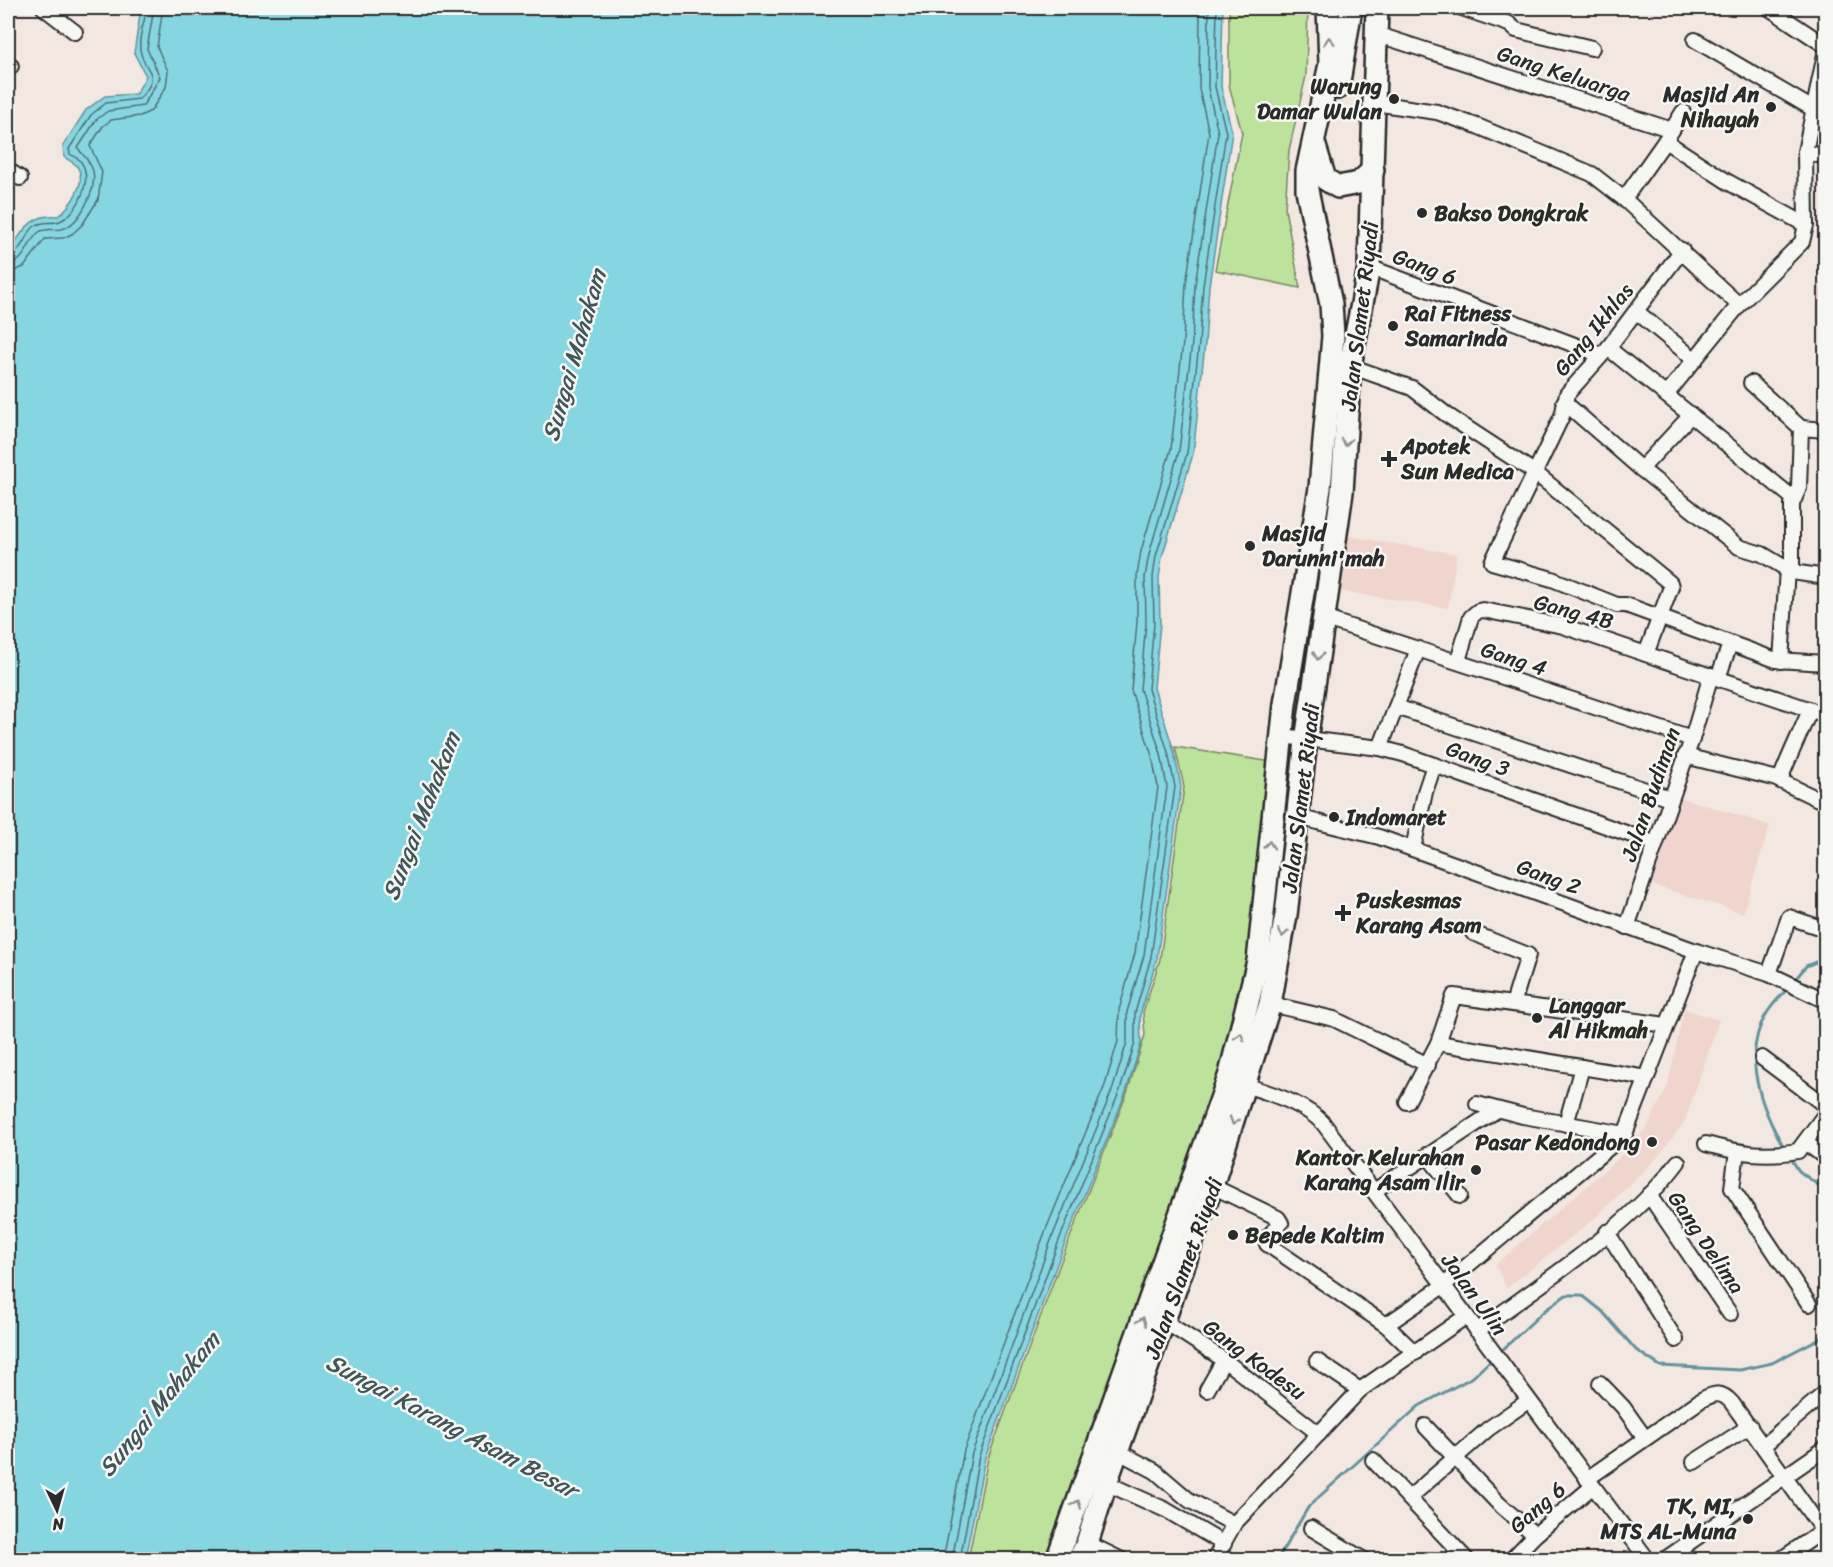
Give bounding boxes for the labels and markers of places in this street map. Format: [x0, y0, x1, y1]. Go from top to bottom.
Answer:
place label: Warung Damar Wulan [1257, 67, 1382, 131]
place label: Masjid An Nihayah [1662, 75, 1759, 139]
marker: Warung Damar Wulan [1387, 92, 1401, 106]
marker: Masjid An Nihayah [1764, 100, 1778, 114]
place label: Bakso Dongkrak [1434, 194, 1589, 233]
marker: Bakso Dongkrak [1415, 206, 1429, 220]
place label: Rai Fitness Samarinda [1404, 294, 1512, 358]
marker: Rai Fitness Samarinda [1386, 319, 1400, 333]
place label: Apotek Sun Medica [1400, 427, 1514, 491]
marker: Apotek Sun Medica [1382, 452, 1396, 466]
place label: Masjid Darunni'mah [1261, 514, 1385, 578]
marker: Masjid Darunni'mah [1243, 539, 1257, 553]
place label: Indomaret [1345, 798, 1447, 837]
marker: Indomaret [1327, 810, 1341, 824]
place label: Puskesmas Karang Asam [1355, 881, 1482, 945]
marker: Puskesmas Karang Asam [1334, 904, 1352, 922]
place label: Langgar Al Hikmah [1548, 986, 1649, 1050]
marker: Langgar Al Hikmah [1530, 1011, 1544, 1025]
place label: Pasar Kedondong [1475, 1123, 1640, 1162]
marker: Pasar Kedondong [1645, 1135, 1659, 1149]
place label: Kantor Kelurahan Karang Asam Ilir [1295, 1138, 1466, 1202]
marker: Kantor Kelurahan Karang Asam Ilir [1469, 1163, 1483, 1177]
place label: Bepede Kaltim [1245, 1216, 1384, 1255]
marker: Bepede Kaltim [1226, 1228, 1240, 1242]
place label: TK, MI, MTS AL-Muna [1600, 1487, 1737, 1551]
marker: TK, MI, MTS AL-Muna [1741, 1512, 1755, 1526]

